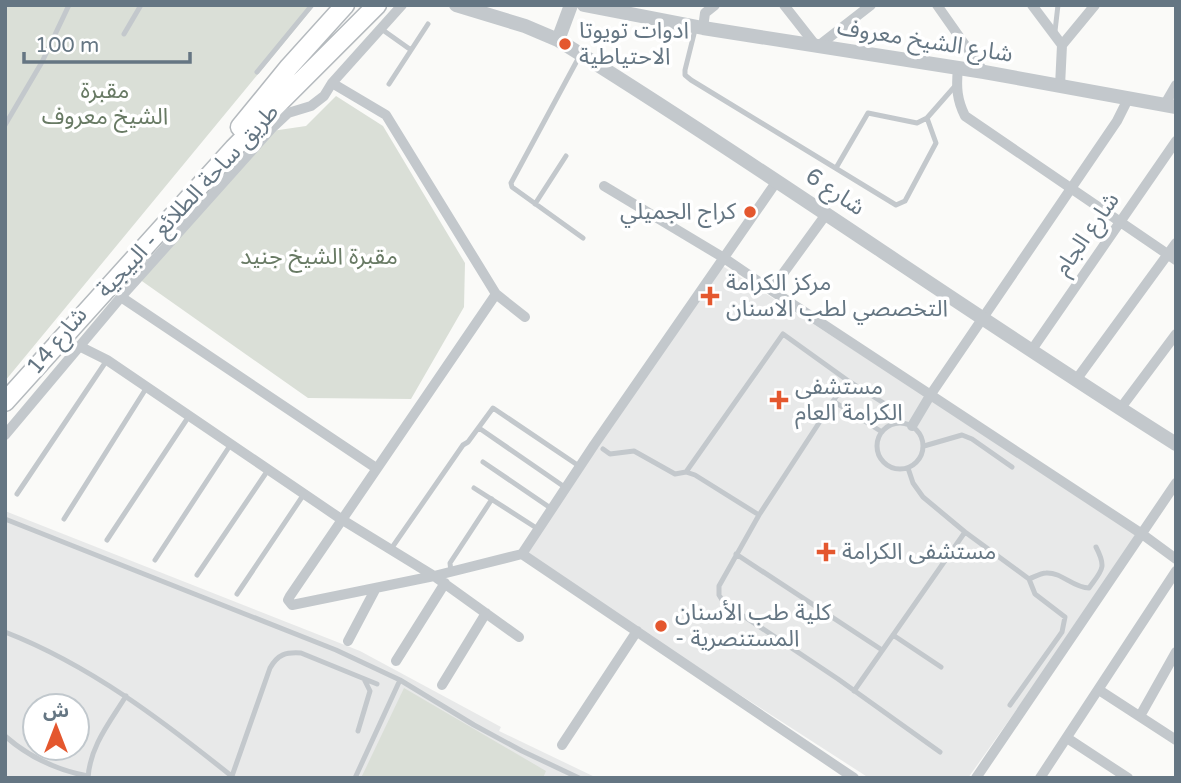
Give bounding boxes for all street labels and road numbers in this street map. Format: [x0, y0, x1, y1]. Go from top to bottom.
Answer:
street label: شارع الشيخ معروف [835, 13, 1015, 71]
street label: طريق ساحة الطلائع - البيجية [91, 98, 286, 305]
street label: شارع 6 [799, 162, 870, 224]
street label: شارع الجام [1048, 187, 1128, 283]
street label: شارع 14 [21, 301, 95, 382]

